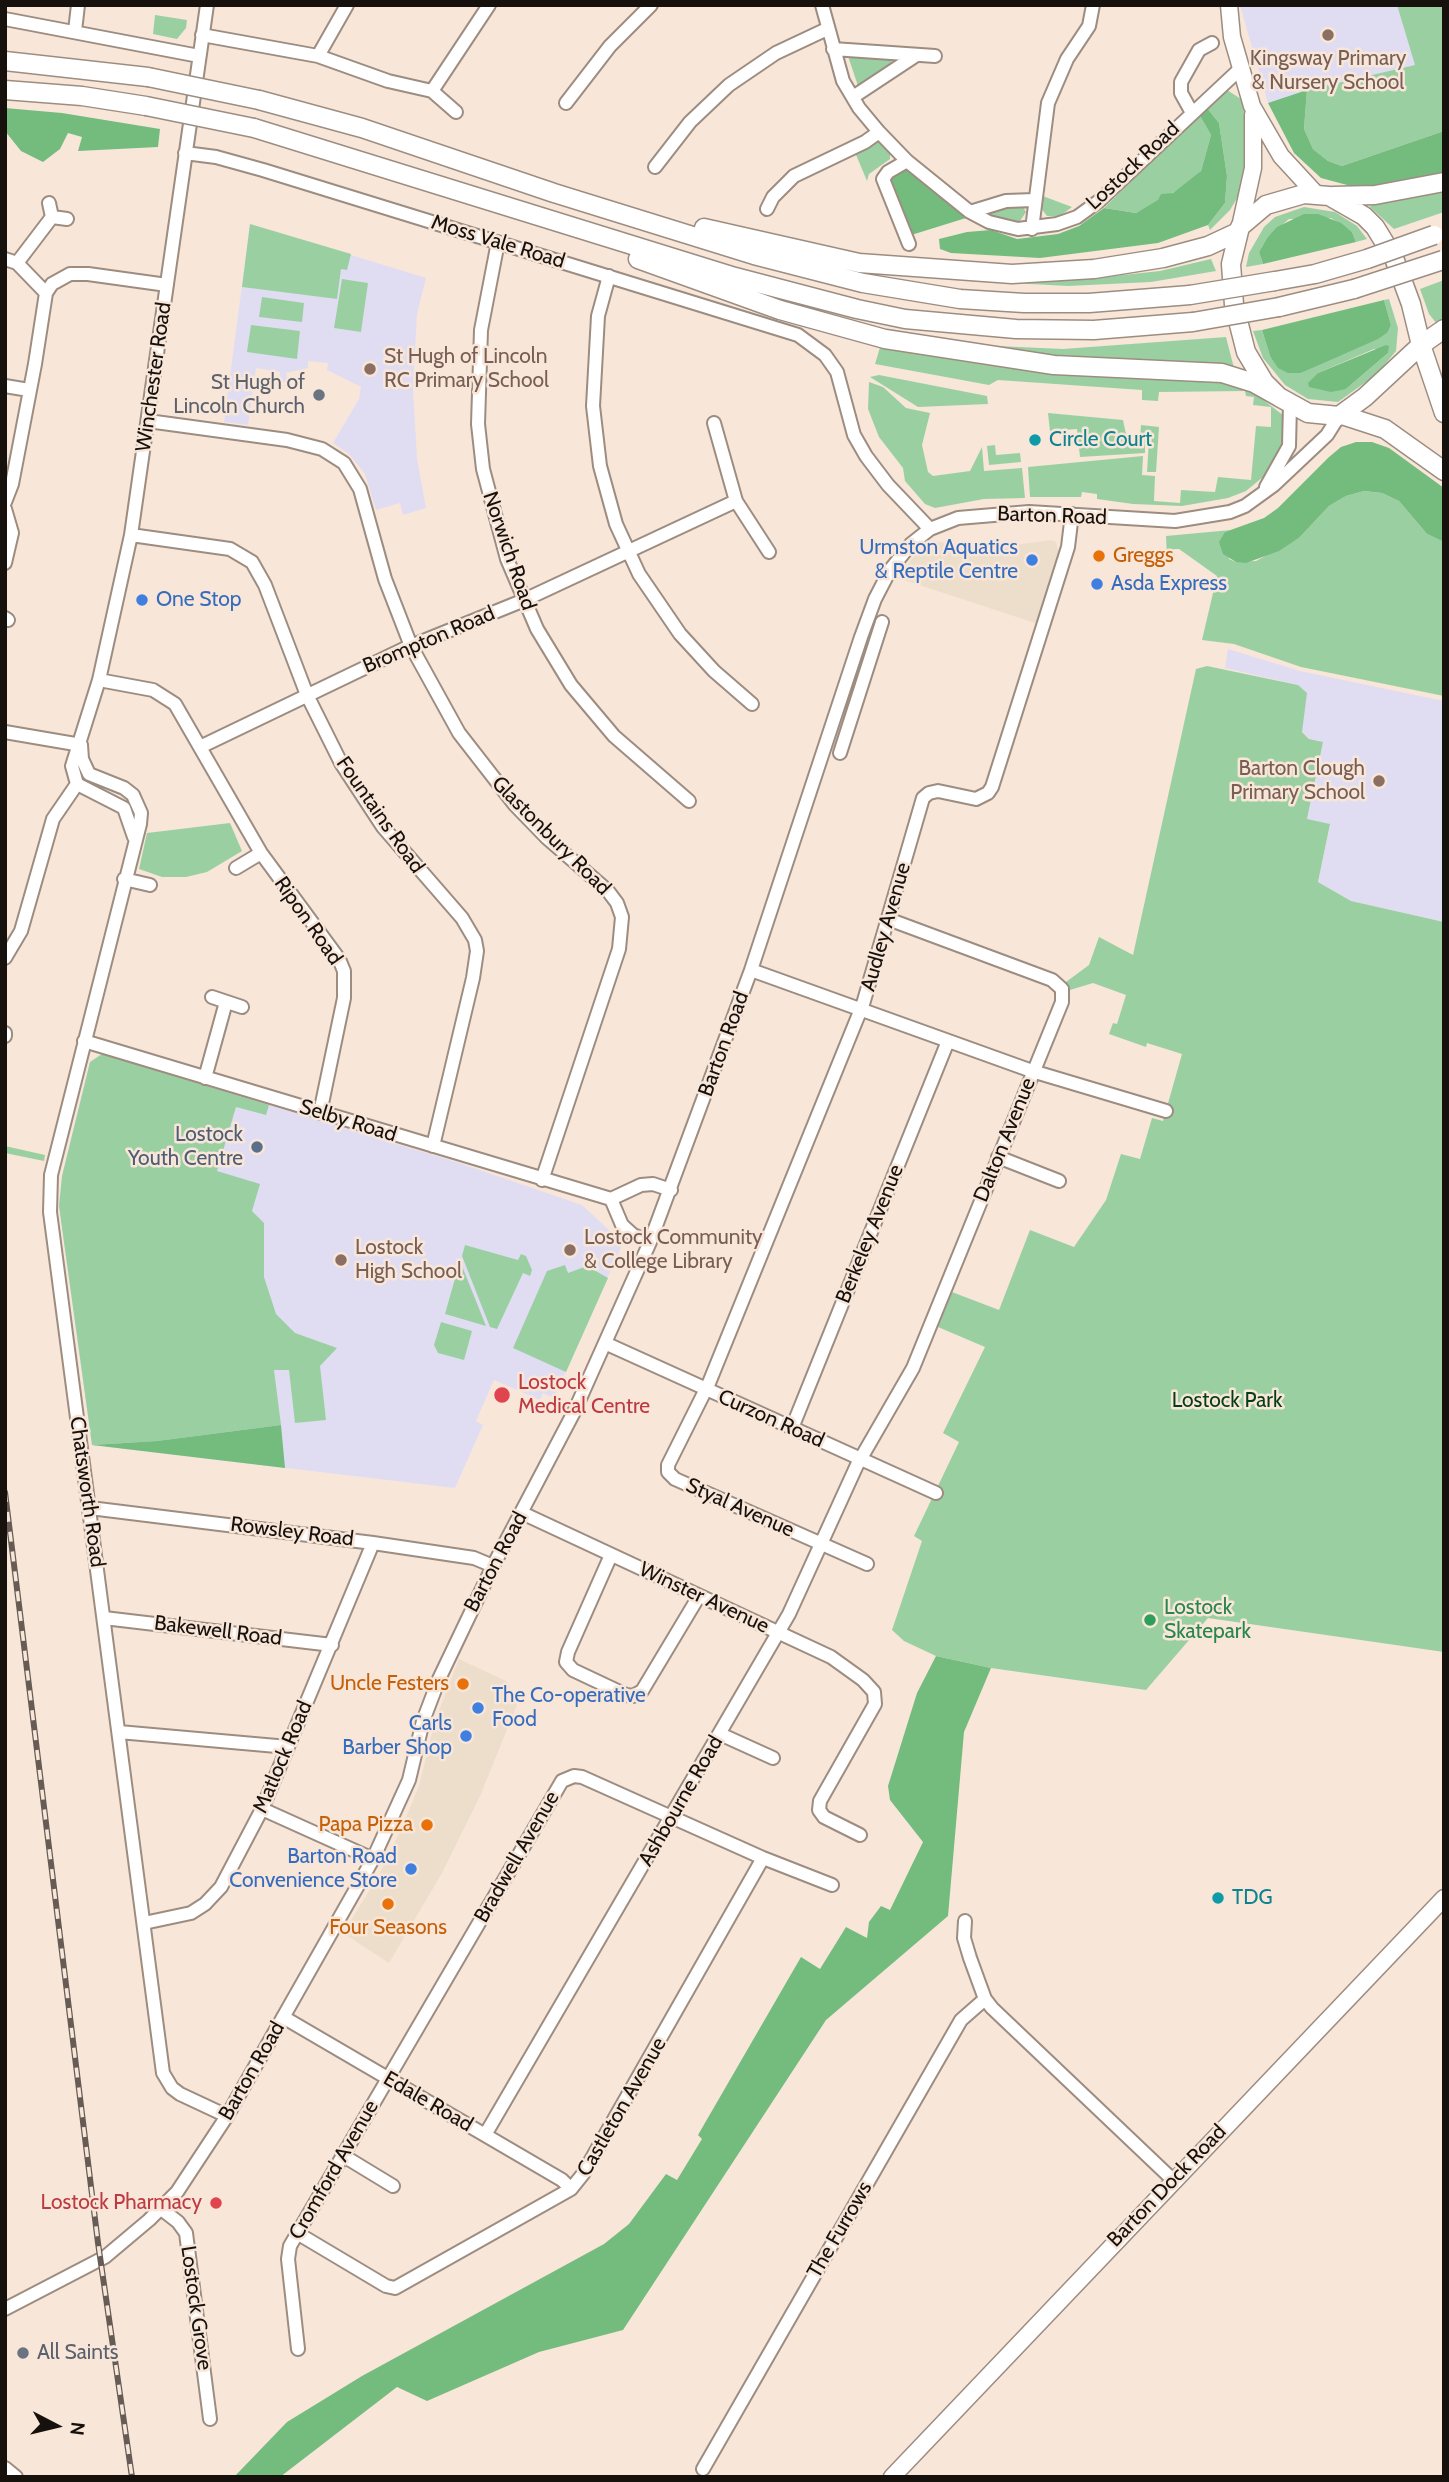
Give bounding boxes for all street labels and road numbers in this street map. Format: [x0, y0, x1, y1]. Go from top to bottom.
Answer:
street label: Lostock Road [1081, 116, 1185, 216]
street label: Moss Vale Road [428, 210, 568, 274]
street label: Winchester Road [131, 300, 177, 454]
street label: Norwich Road [477, 488, 541, 614]
street label: Barton Road [997, 501, 1107, 531]
street label: Brompton Road [359, 601, 499, 679]
street label: Fountains Road [331, 752, 429, 878]
street label: Glastonbury Road [486, 771, 616, 901]
street label: Audley Avenue [856, 860, 916, 994]
street label: Ripon Road [268, 872, 348, 970]
street label: Barton Road [693, 988, 755, 1100]
street label: Dalton Avenue [969, 1074, 1041, 1206]
street label: Selby Road [296, 1094, 400, 1148]
street label: Berkeley Avenue [831, 1161, 909, 1307]
street label: Curzon Road [714, 1384, 828, 1454]
street label: Chatsworth Road [64, 1415, 110, 1569]
street label: Styal Avenue [682, 1473, 798, 1543]
street label: Barton Road [459, 1508, 533, 1616]
street label: Rowsley Road [229, 1512, 355, 1552]
street label: Winster Avenue [635, 1557, 773, 1639]
street label: Bakewell Road [153, 1611, 283, 1651]
street label: Matlock Road [248, 1697, 318, 1817]
street label: Ashbourne Road [633, 1731, 729, 1871]
street label: Bradwell Avenue [469, 1787, 565, 1927]
street label: Barton Road [214, 2017, 290, 2125]
street label: Castleton Avenue [572, 2033, 672, 2181]
street label: Edale Road [379, 2066, 477, 2138]
street label: Cromford Avenue [284, 2096, 384, 2244]
street label: Barton Dock Road [1102, 2120, 1232, 2252]
street label: The Furrows [802, 2177, 878, 2283]
street label: Lostock Grove [175, 2244, 217, 2372]

